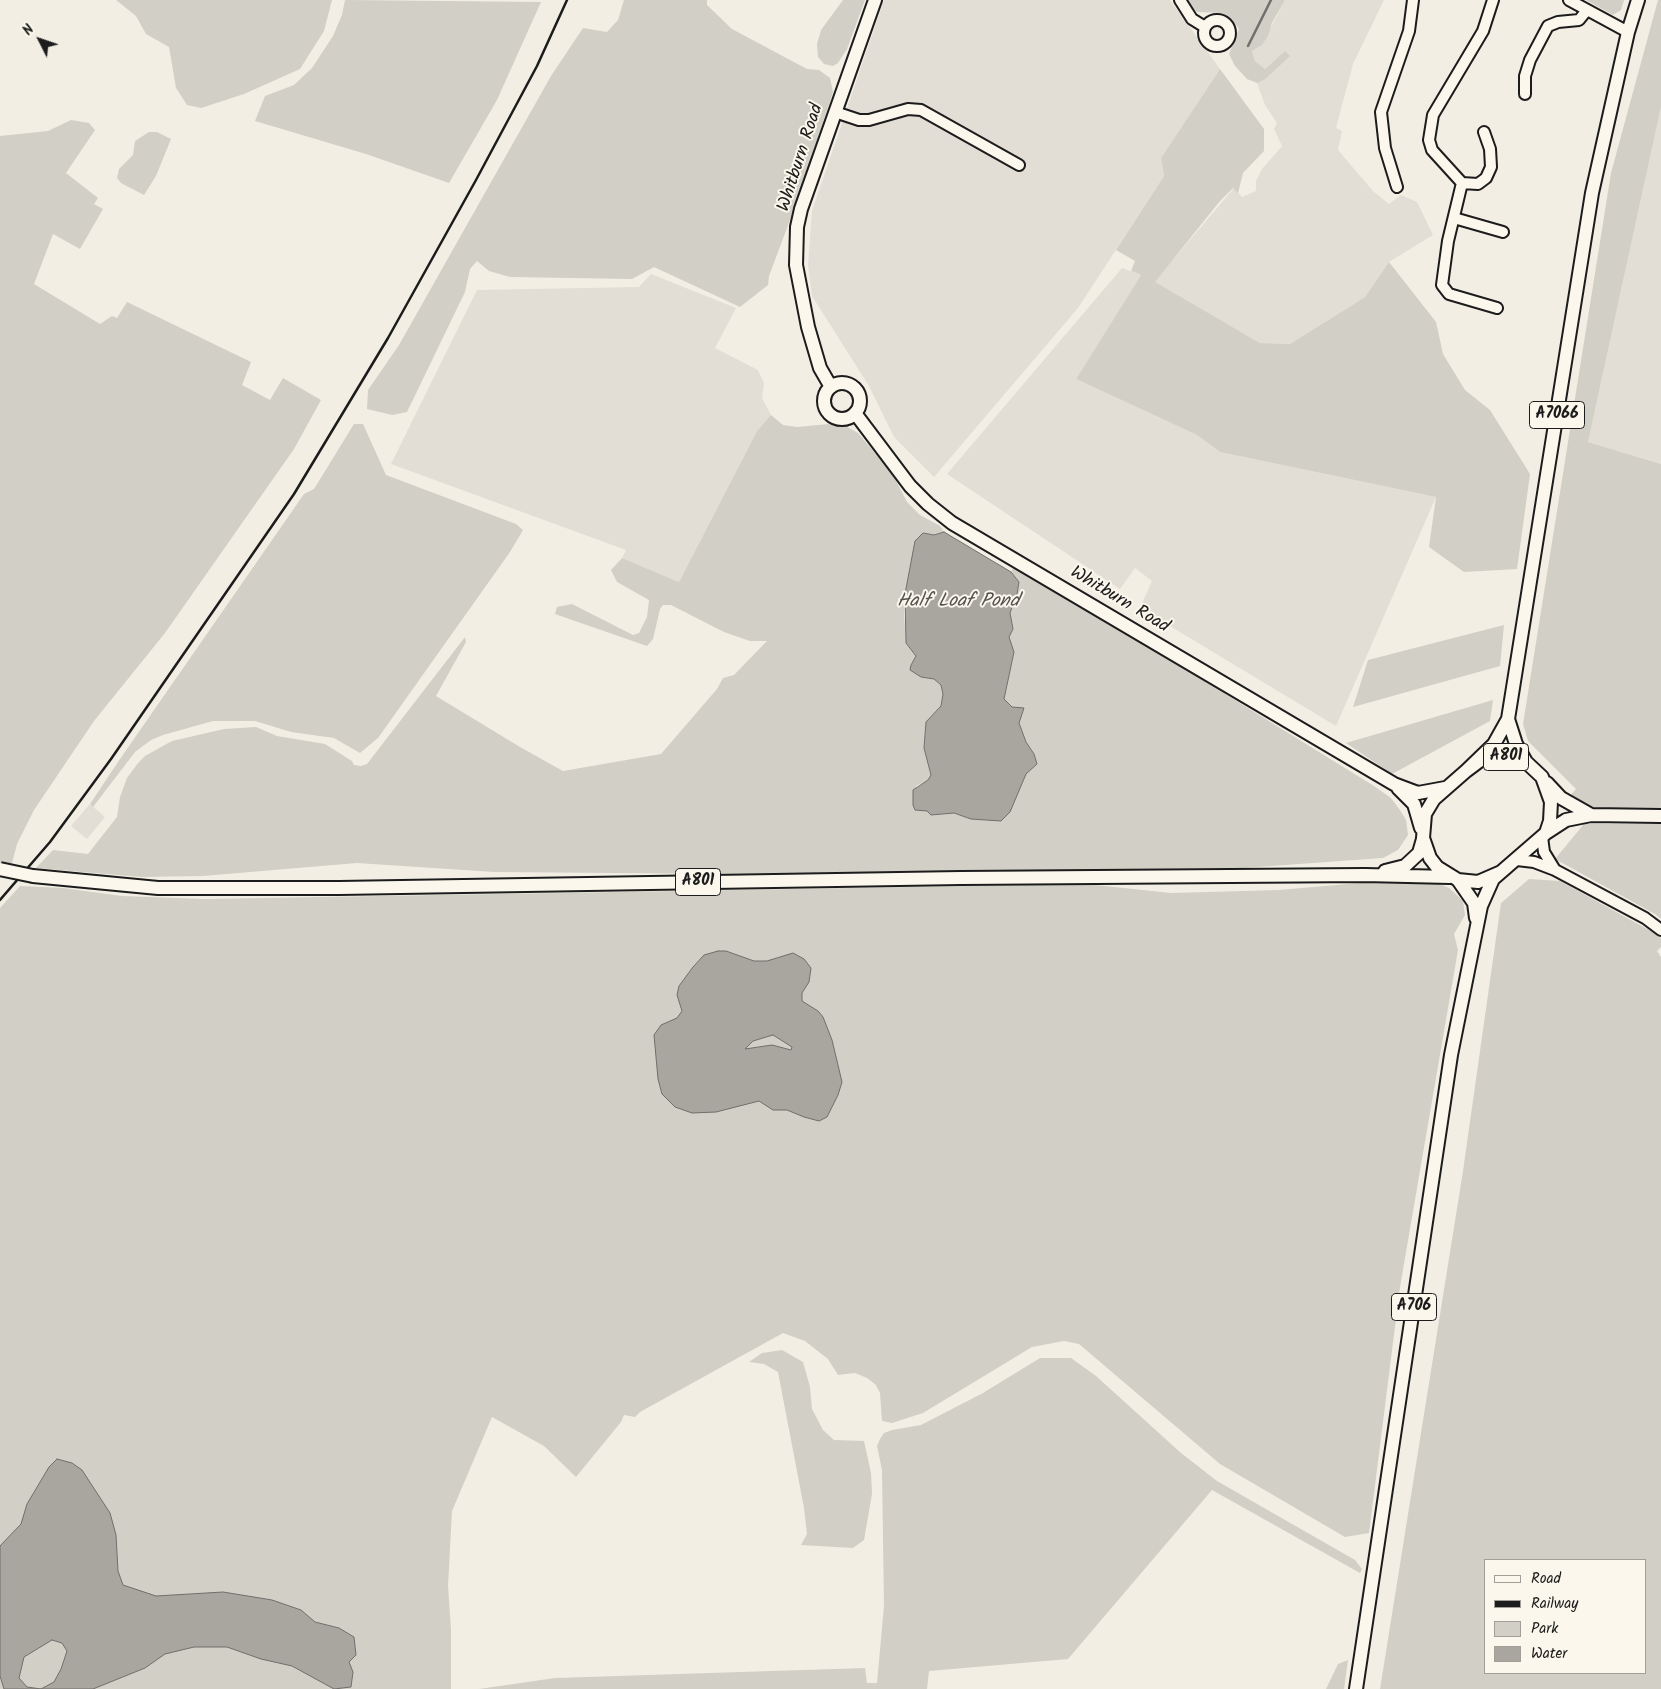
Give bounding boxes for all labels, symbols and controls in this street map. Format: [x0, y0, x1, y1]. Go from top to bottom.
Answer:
north arrow [15, 15, 65, 65]
text: N [17, 20, 40, 41]
street label: Whitburn Road [774, 101, 830, 215]
road number: A7066 [1530, 402, 1584, 428]
street label: Whitburn Road [1065, 563, 1173, 639]
water label: Half Loaf Pond [897, 592, 1019, 614]
road number: A801 [1484, 744, 1528, 770]
road number: A801 [676, 869, 720, 896]
road number: A706 [1392, 1294, 1436, 1320]
legend [1484, 1559, 1646, 1674]
text: Road [1531, 1567, 1561, 1591]
text: Railway [1531, 1592, 1578, 1616]
text: Park [1531, 1617, 1558, 1641]
text: Water [1531, 1642, 1567, 1666]

